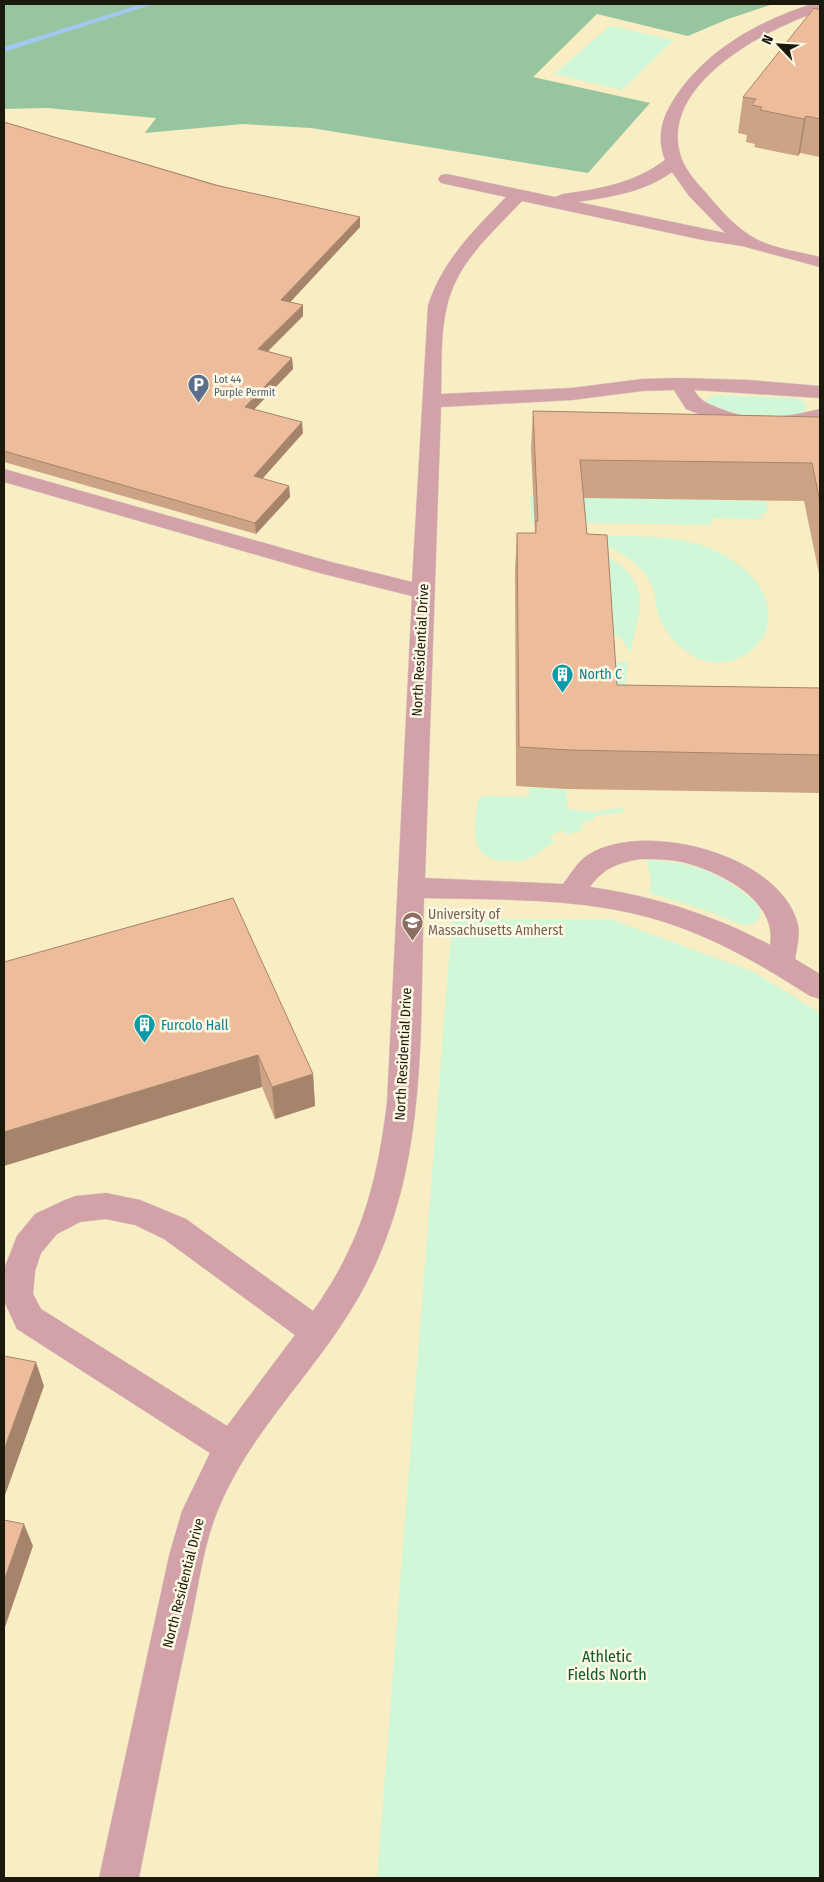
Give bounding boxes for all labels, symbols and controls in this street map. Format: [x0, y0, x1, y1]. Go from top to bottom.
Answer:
north arrow [754, 20, 804, 70]
text: N [758, 32, 777, 47]
parking icon: Lot 44 Purple Permit [186, 373, 210, 404]
place label: Lot 44 Purple Permit [214, 373, 276, 399]
street label: North Residential Drive [409, 583, 432, 717]
building icon: North C [551, 662, 575, 693]
place label: North C [579, 666, 622, 683]
place label: University of Massachusetts Amherst [428, 906, 563, 939]
school or university icon: University of Massachusetts Amherst [400, 910, 424, 941]
street label: North Residential Drive [392, 987, 415, 1121]
building icon: Furcolo Hall [133, 1013, 157, 1044]
place label: Furcolo Hall [161, 1017, 229, 1034]
street label: North Residential Drive [159, 1516, 208, 1650]
park label: Athletic Fields North [567, 1647, 647, 1684]

